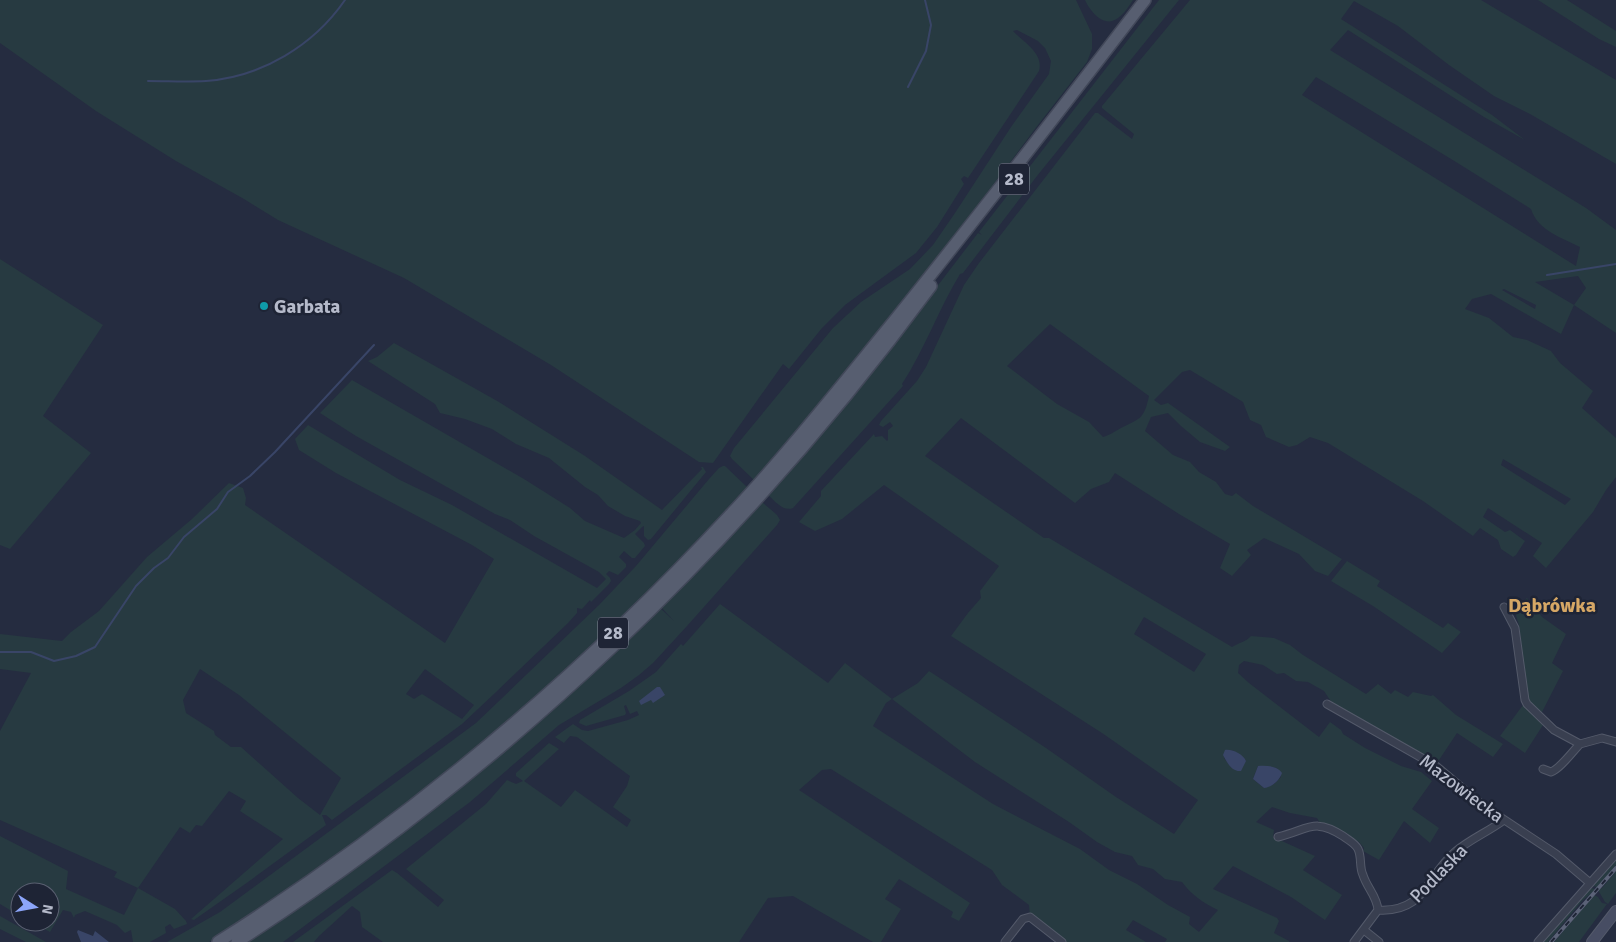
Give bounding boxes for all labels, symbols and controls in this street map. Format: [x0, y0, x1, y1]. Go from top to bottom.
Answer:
road number: 28 [999, 163, 1029, 194]
place label: Garbata [274, 295, 341, 319]
marker: Garbata [258, 300, 270, 312]
district label: Dąbrówka [1508, 593, 1596, 618]
road number: 28 [598, 618, 628, 648]
street label: Mazowiecka [1414, 749, 1508, 828]
street label: Podlaska [1405, 839, 1473, 908]
north arrow [10, 882, 60, 932]
text: N [38, 903, 57, 916]

